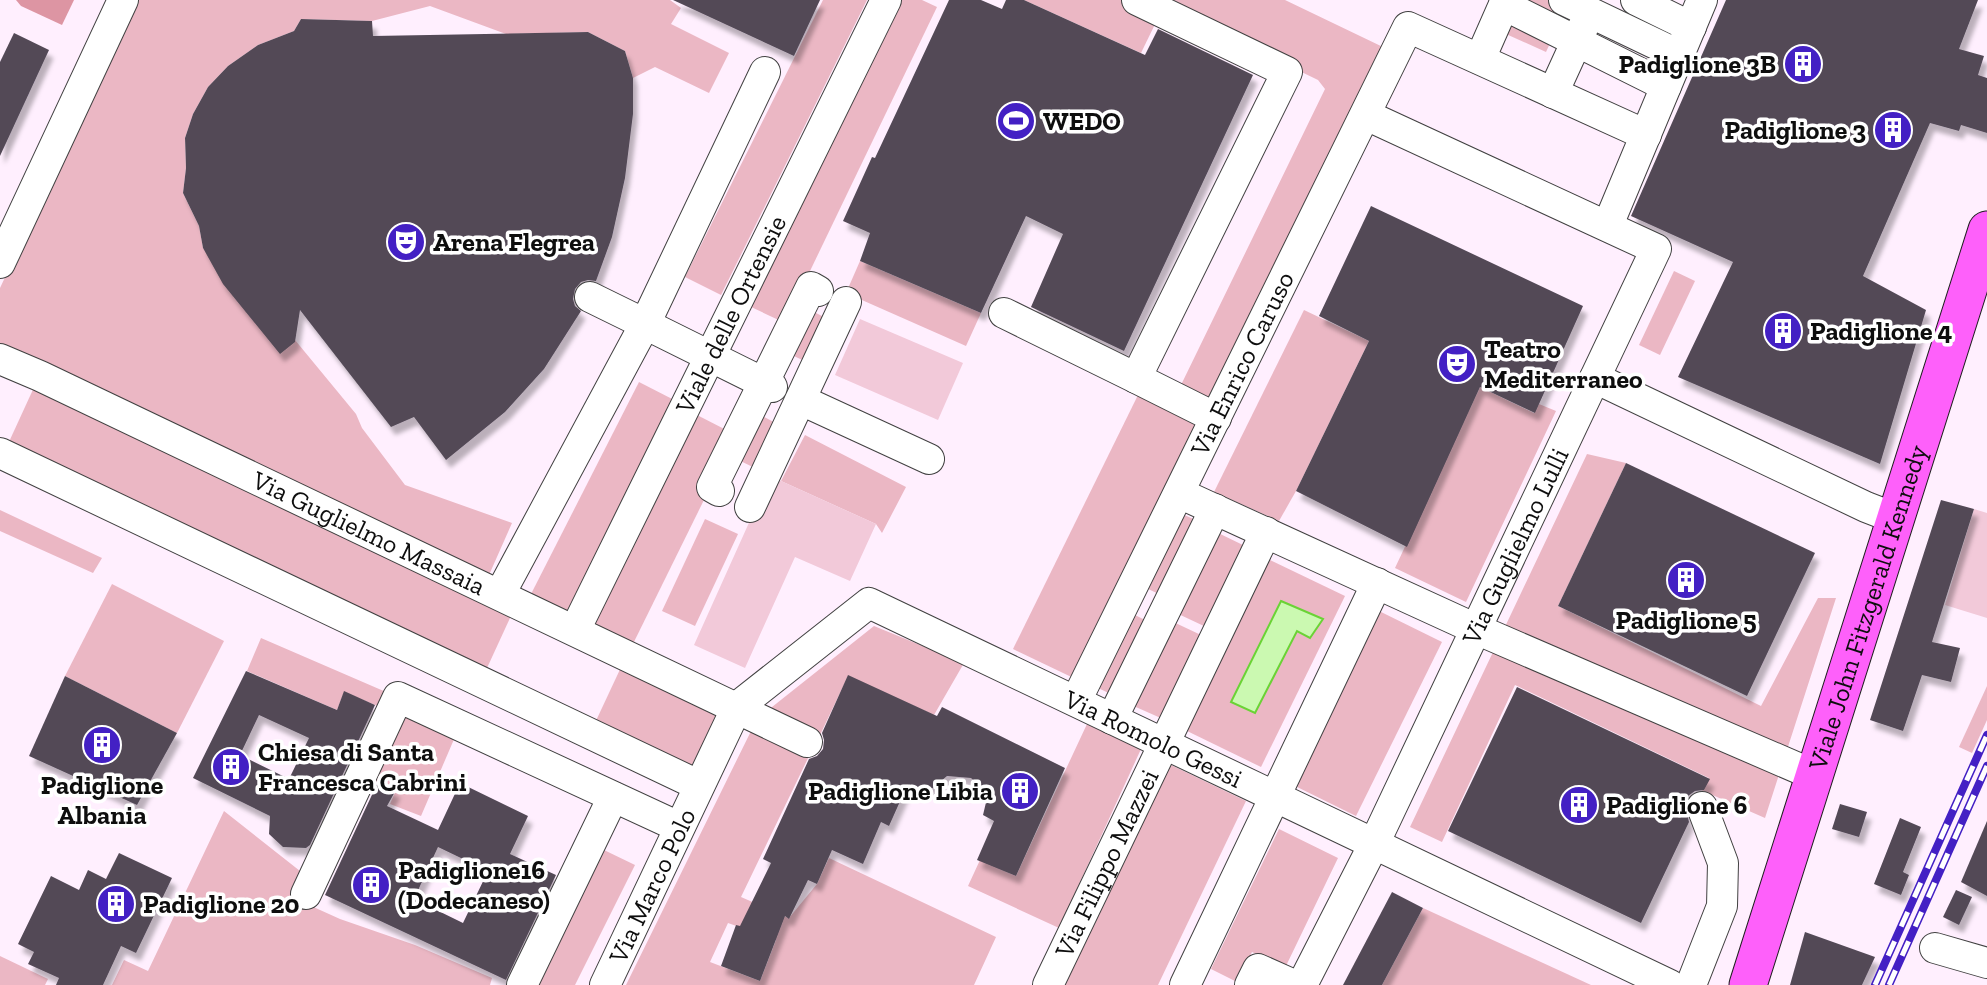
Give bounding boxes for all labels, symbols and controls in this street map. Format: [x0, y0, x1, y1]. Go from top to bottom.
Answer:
building icon: Padiglione 3B [1782, 43, 1824, 85]
place label: Padiglione 3B [1618, 48, 1776, 80]
sports icon: WEDO [995, 100, 1037, 142]
place label: WEDO [1043, 105, 1121, 137]
building icon: Padiglione 3 [1872, 109, 1914, 151]
place label: Padiglione 3 [1725, 114, 1866, 146]
street label: Viale delle Ortensie [668, 210, 793, 420]
theatre icon: Arena Flegrea [385, 221, 427, 263]
place label: Arena Flegrea [433, 226, 595, 258]
street label: Via Enrico Caruso [1183, 266, 1301, 462]
building icon: Padiglione 4 [1762, 310, 1804, 352]
place label: Padiglione 4 [1810, 315, 1953, 347]
place label: Teatro Mediterraneo [1484, 333, 1643, 395]
theatre icon: Teatro Mediterraneo [1436, 343, 1478, 385]
street label: Viale John Fitzgerald Kennedy [1801, 440, 1934, 775]
street label: Via Guglielmo Lulli [1455, 443, 1575, 650]
street label: Via Guglielmo Massaia [246, 463, 491, 602]
building icon: Padiglione 5 [1665, 559, 1707, 601]
place label: Padiglione 5 [1615, 604, 1757, 636]
street label: Via Romolo Gessi [1058, 682, 1248, 795]
building icon: Padiglione Albania [81, 724, 123, 766]
place label: Chiesa di Santa Francesca Cabrini [258, 736, 467, 798]
building icon: Chiesa di Santa Francesca Cabrini [210, 746, 252, 788]
street label: Via Filippo Mazzei [1047, 764, 1165, 963]
place label: Padiglione Albania [41, 769, 164, 831]
building icon: Padiglione Libia [999, 770, 1041, 812]
place label: Padiglione Libia [808, 775, 993, 807]
building icon: Padiglione 6 [1558, 784, 1600, 826]
place label: Padiglione 6 [1606, 789, 1748, 821]
street label: Via Marco Polo [601, 803, 703, 969]
place label: Padiglione16 (Dodecaneso) [398, 854, 550, 916]
building icon: Padiglione16 (Dodecaneso) [350, 864, 392, 906]
building icon: Padiglione 20 [95, 883, 137, 925]
place label: Padiglione 20 [143, 888, 299, 920]

